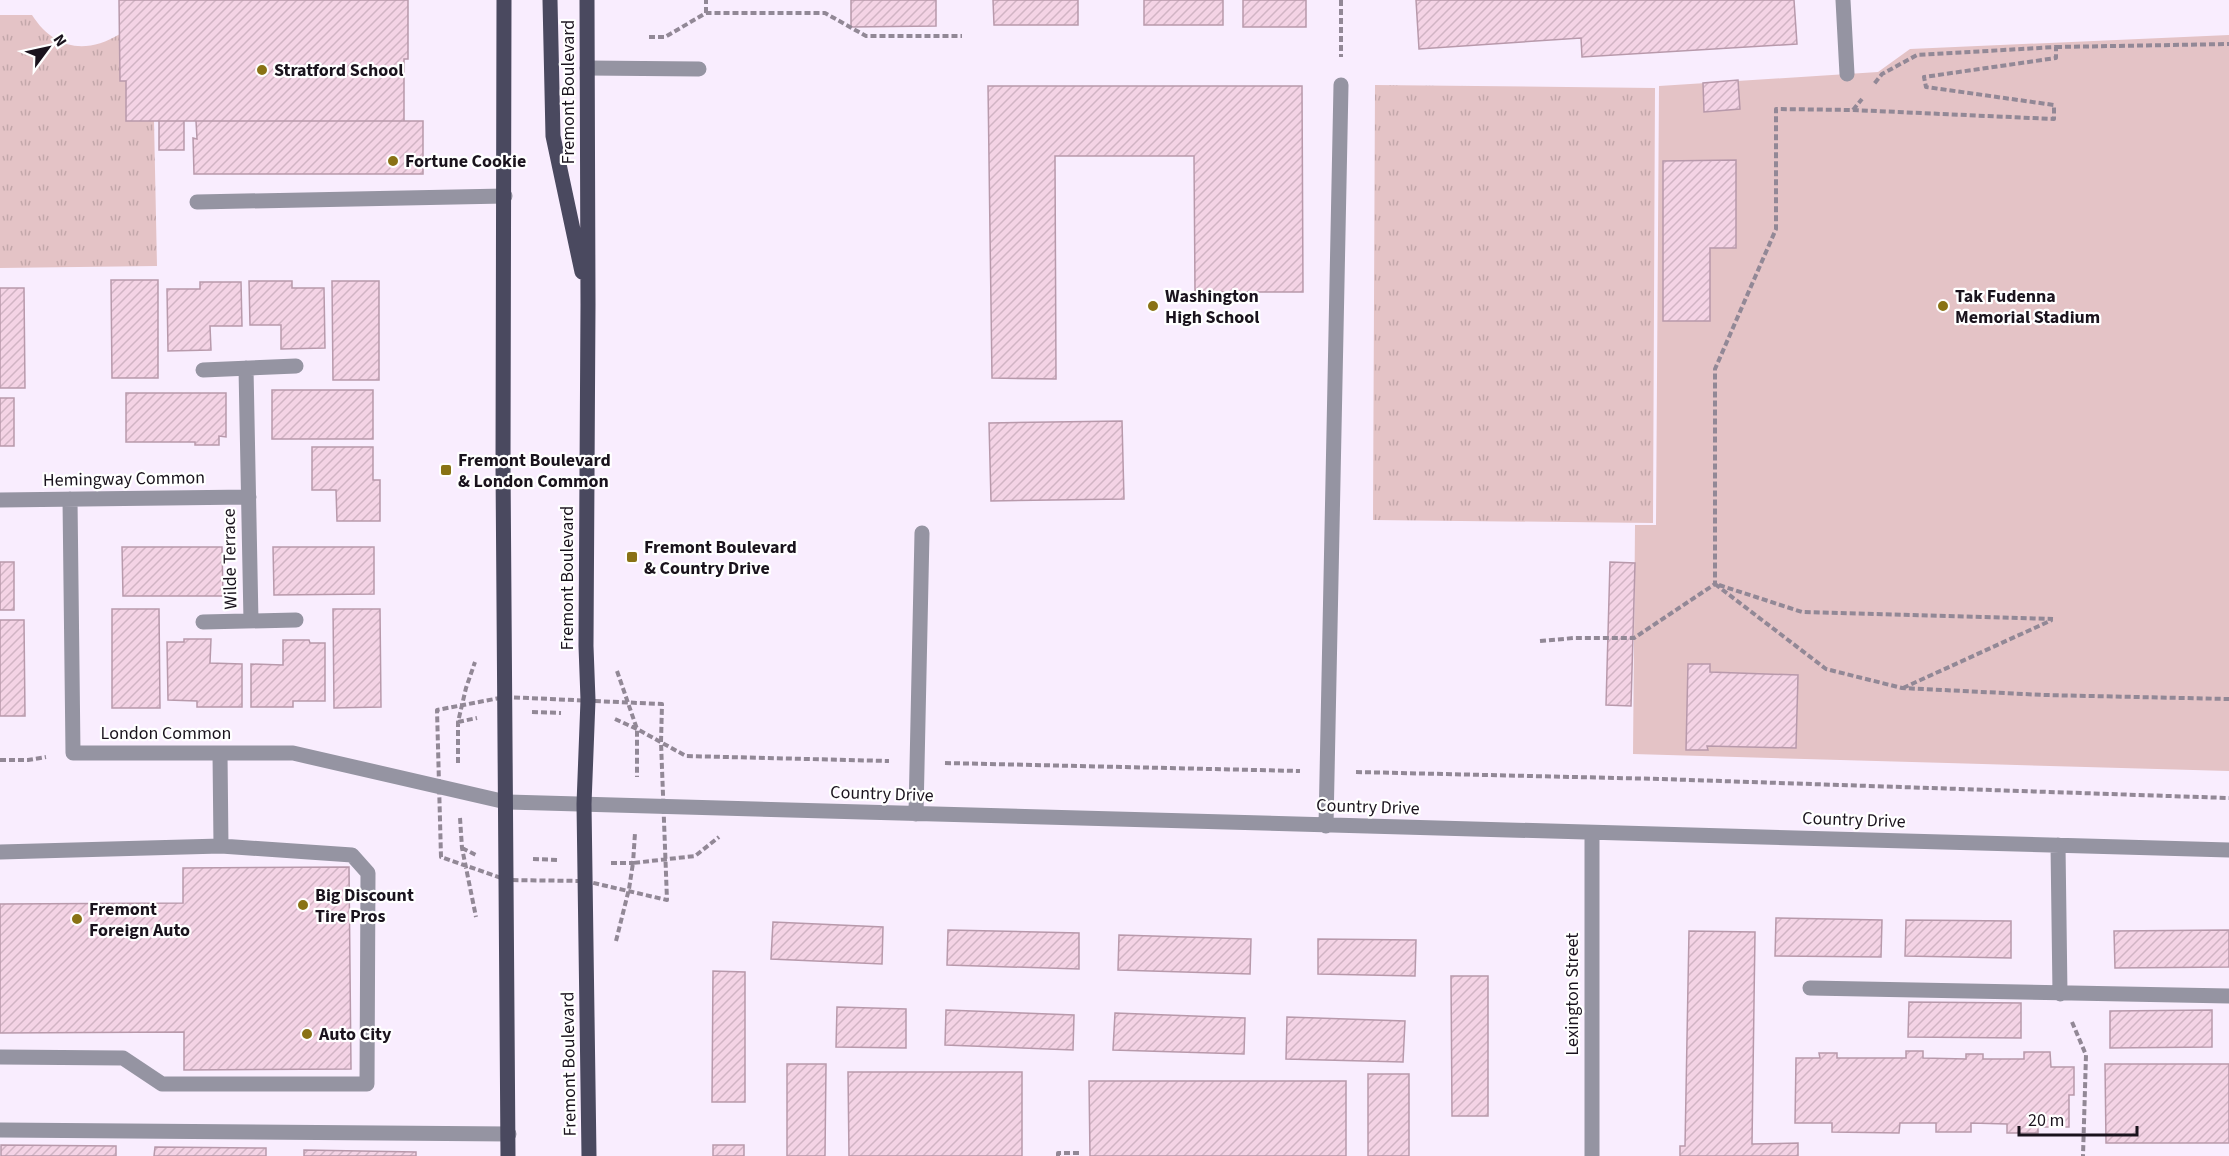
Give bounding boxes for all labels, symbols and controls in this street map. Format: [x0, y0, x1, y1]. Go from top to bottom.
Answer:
north arrow [18, 18, 78, 78]
street label: Fremont Boulevard [556, 20, 581, 164]
text: N [48, 30, 72, 51]
place label: Stratford School [274, 58, 404, 83]
marker: Stratford School [255, 63, 269, 77]
place label: Fortune Cookie [405, 149, 526, 174]
marker: Fortune Cookie [386, 154, 400, 168]
place label: Washington High School [1165, 284, 1259, 330]
place label: Tak Fudenna Memorial Stadium [1955, 284, 2100, 330]
marker: Washington High School [1146, 299, 1160, 313]
marker: Tak Fudenna Memorial Stadium [1936, 299, 1950, 313]
place label: Fremont Boulevard & London Common [458, 448, 611, 494]
marker: Fremont Boulevard & London Common [439, 463, 453, 477]
street label: Hemingway Common [43, 465, 205, 493]
street label: Fremont Boulevard [555, 506, 580, 650]
street label: Wilde Terrace [217, 508, 243, 610]
place label: Fremont Boulevard & Country Drive [644, 535, 797, 581]
marker: Fremont Boulevard & Country Drive [625, 550, 639, 564]
street label: London Common [101, 721, 231, 746]
street label: Country Drive [830, 780, 934, 808]
street label: Country Drive [1316, 793, 1420, 821]
street label: Country Drive [1802, 806, 1906, 834]
place label: Big Discount Tire Pros [315, 883, 414, 929]
place label: Fremont Foreign Auto [89, 897, 190, 943]
marker: Big Discount Tire Pros [296, 898, 310, 912]
marker: Fremont Foreign Auto [70, 912, 84, 926]
street label: Lexington Street [1560, 933, 1585, 1055]
street label: Fremont Boulevard [555, 991, 583, 1137]
place label: Auto City [318, 1022, 392, 1047]
marker: Auto City [300, 1027, 314, 1041]
scale bar [2019, 1099, 2138, 1137]
text: 20 m [2028, 1108, 2064, 1133]

